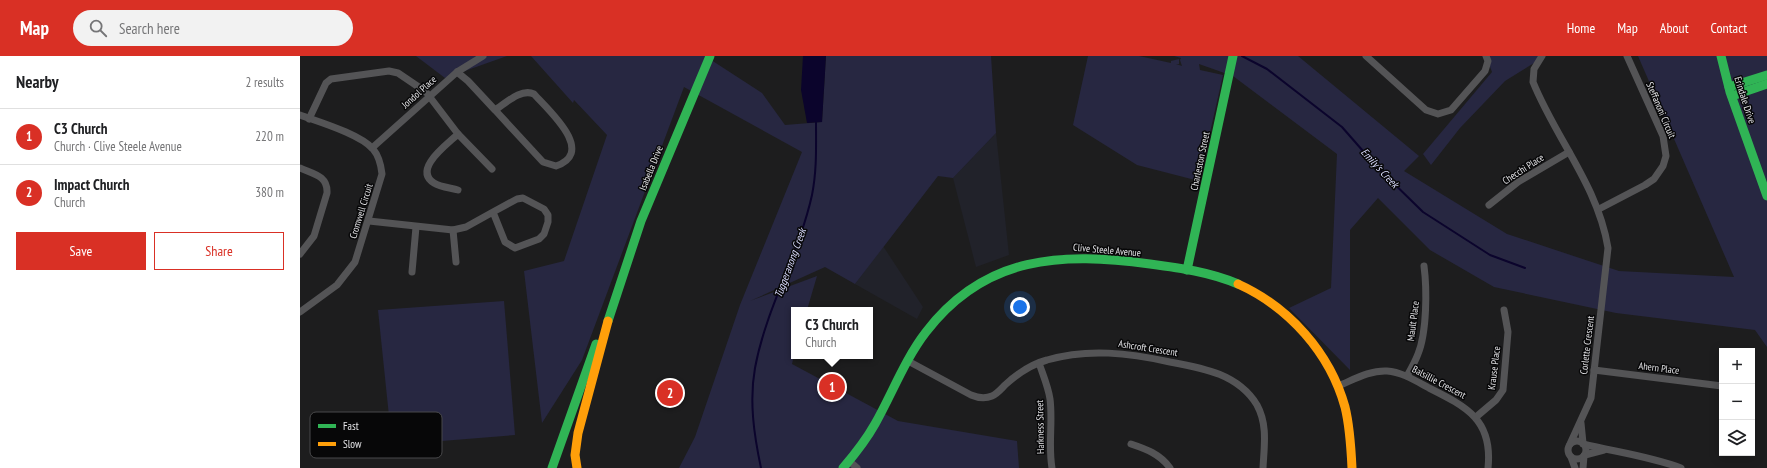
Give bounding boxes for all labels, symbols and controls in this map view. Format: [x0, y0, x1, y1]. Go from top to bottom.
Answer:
search box [73, 10, 353, 46]
text: Map [20, 16, 49, 40]
icon: search [87, 17, 109, 39]
text: Search here [119, 19, 180, 38]
text: Home [1567, 19, 1595, 37]
text: Map [1617, 19, 1638, 37]
text: About [1660, 19, 1689, 37]
text: Contact [1711, 19, 1747, 37]
text: Nearby [16, 71, 59, 93]
street label: Jondol Place [398, 73, 439, 112]
text: 2 results [245, 74, 284, 91]
street label: Erindale Drive [1731, 75, 1759, 125]
street label: Steffanoni Circuit [1643, 80, 1679, 140]
text: C3 Church [54, 119, 108, 138]
text: 1 [26, 128, 32, 145]
text: 220 m [255, 128, 284, 145]
street label: Charleston Street [1187, 130, 1213, 192]
text: Church · Clive Steele Avenue [54, 138, 182, 155]
street label: Isabella Drive [636, 144, 666, 192]
water label: Emily's Creek [1358, 145, 1403, 192]
street label: Checchi Place [1500, 151, 1546, 187]
text: Impact Church [54, 175, 130, 194]
street label: Cromwell Circuit [346, 182, 376, 240]
text: 2 [26, 184, 32, 201]
text: 380 m [255, 184, 284, 201]
text: Church [54, 194, 85, 211]
water label: Tuggeranong Creek [771, 225, 810, 300]
button: Save [16, 232, 146, 270]
button: Share [154, 232, 284, 270]
street label: Clive Steele Avenue [1073, 241, 1141, 259]
your location [1010, 297, 1030, 317]
street label: Mault Place [1404, 300, 1422, 342]
popup [791, 307, 873, 359]
text: C3 Church [805, 315, 859, 334]
street label: Corlette Crescent [1577, 315, 1597, 375]
text: Church [805, 334, 836, 351]
street label: Ashcroft Crescent [1117, 337, 1179, 359]
street label: Krause Place [1485, 345, 1503, 391]
map controls [1719, 348, 1755, 456]
button: + [1719, 348, 1755, 384]
street label: Ahern Place [1638, 359, 1680, 377]
street label: Balsillie Crescent [1410, 362, 1468, 402]
pin: 1 [819, 372, 845, 402]
pin: 2 [657, 378, 683, 408]
button: − [1719, 384, 1755, 420]
street label: Harkness Street [1033, 400, 1047, 454]
legend [310, 412, 442, 458]
text: Fast [343, 419, 359, 433]
button: layers [1719, 420, 1755, 456]
text: Slow [343, 437, 362, 451]

